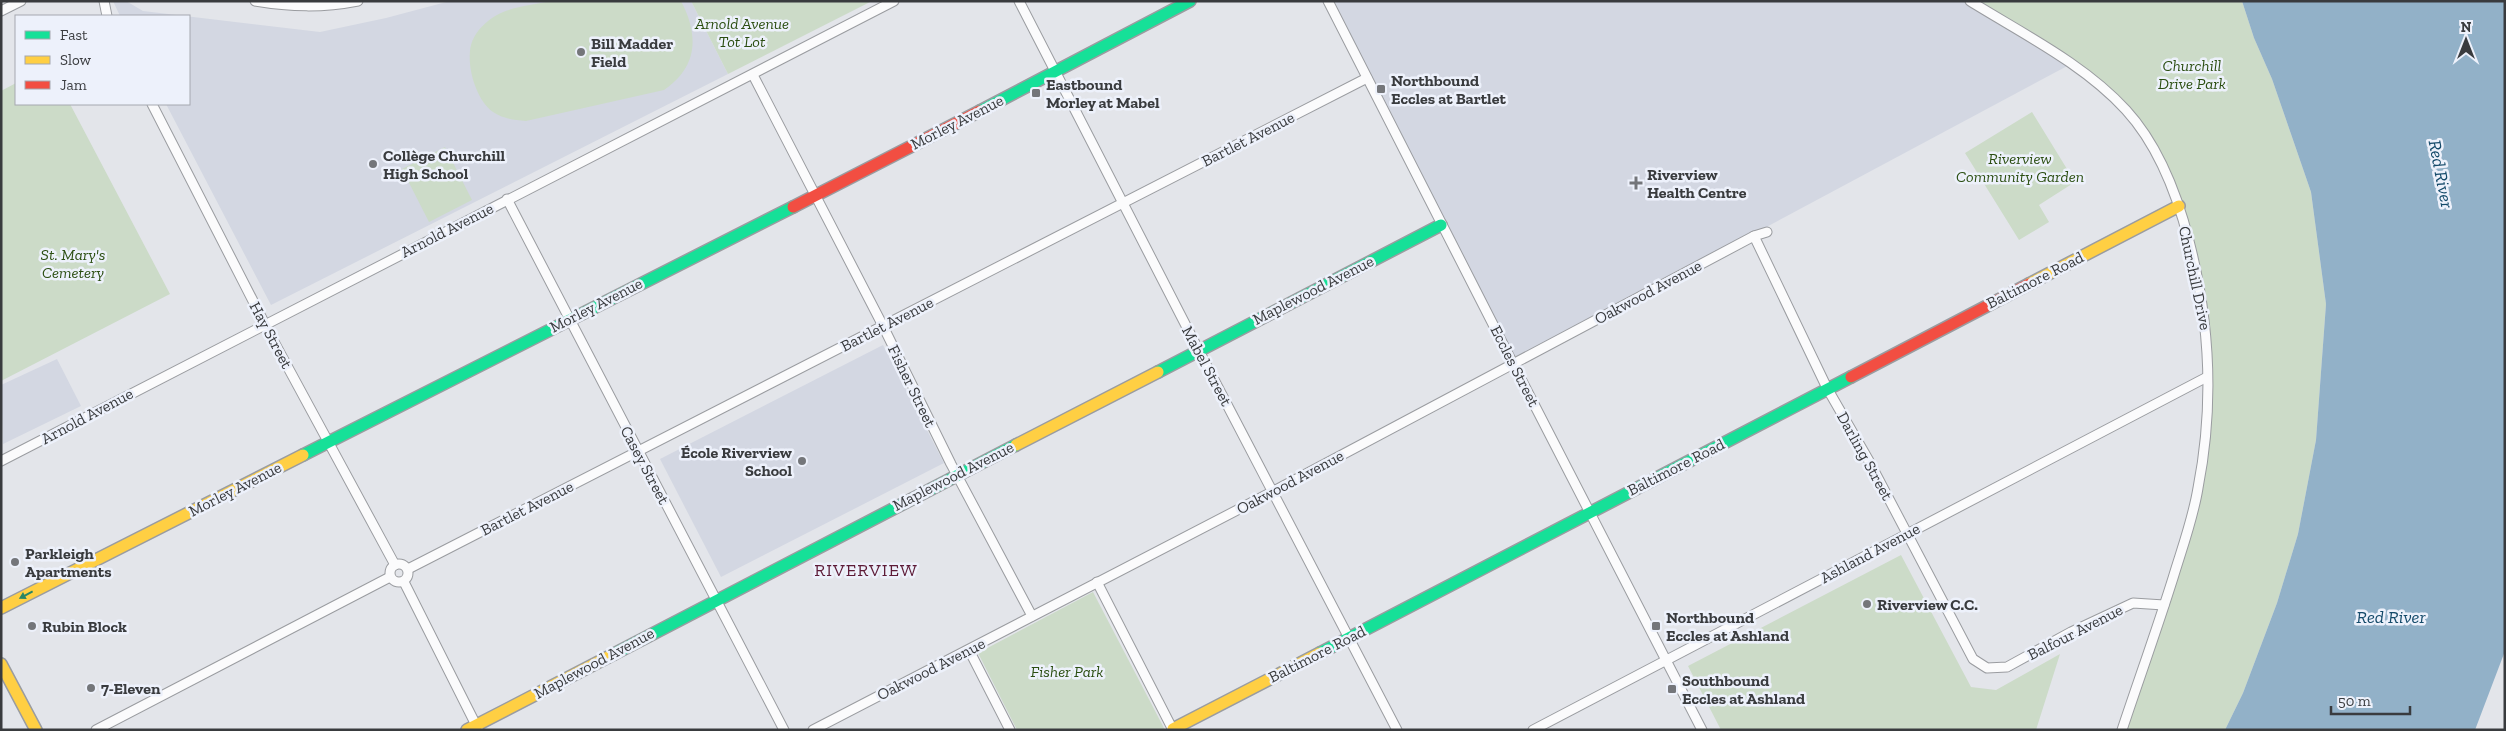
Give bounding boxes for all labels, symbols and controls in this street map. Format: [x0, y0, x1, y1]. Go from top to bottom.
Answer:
park label: Arnold Avenue Tot Lot [694, 14, 789, 51]
legend [15, 15, 190, 105]
north arrow [2441, 15, 2491, 65]
text: N [2461, 19, 2472, 36]
text: Fast [60, 26, 88, 44]
place label: Bill Madder Field [591, 34, 673, 71]
marker: Bill Madder Field [575, 46, 587, 58]
text: Slow [60, 51, 92, 69]
park label: Churchill Drive Park [2158, 56, 2226, 93]
place label: Northbound Eccles at Bartlet [1391, 71, 1506, 108]
place label: Eastbound Morley at Mabel [1046, 75, 1160, 112]
text: Jam [60, 76, 87, 94]
marker: Northbound Eccles at Bartlet [1375, 83, 1387, 95]
marker: Eastbound Morley at Mabel [1030, 87, 1042, 99]
street label: Morley Avenue [907, 90, 1007, 154]
street label: Bartlet Avenue [1198, 107, 1298, 171]
water label: Red River [2424, 138, 2459, 211]
place label: Collège Churchill High School [383, 146, 506, 183]
park label: Riverview Community Garden [1956, 149, 2084, 186]
marker: Collège Churchill High School [367, 158, 379, 170]
place label: Riverview Health Centre [1647, 165, 1747, 202]
marker: Riverview Health Centre [1629, 176, 1643, 190]
street label: Arnold Avenue [398, 199, 496, 261]
street label: Churchill Drive [2175, 224, 2215, 332]
park label: St. Mary's Cemetery [41, 245, 105, 282]
street label: Baltimore Road [1983, 247, 2087, 313]
street label: Maplewood Avenue [1249, 251, 1377, 329]
street label: Oakwood Avenue [1591, 256, 1705, 328]
street label: Morley Avenue [546, 273, 646, 337]
street label: Bartlet Avenue [837, 292, 937, 356]
street label: Hay Street [245, 298, 297, 372]
street label: Eccles Street [1486, 322, 1544, 410]
street label: Mabel Street [1178, 323, 1236, 409]
street label: Fisher Street [884, 342, 940, 430]
street label: Arnold Avenue [38, 384, 136, 448]
street label: Darling Street [1833, 409, 1897, 504]
street label: Casey Street [616, 423, 674, 507]
street label: Baltimore Road [1624, 434, 1728, 500]
street label: Maplewood Avenue [889, 437, 1017, 515]
place label: École Riverview School [681, 443, 793, 480]
street label: Oakwood Avenue [1233, 446, 1347, 518]
marker: École Riverview School [796, 455, 808, 467]
street label: Morley Avenue [185, 457, 285, 521]
street label: Bartlet Avenue [477, 476, 577, 540]
street label: Ashland Avenue [1817, 519, 1923, 587]
place label: Parkleigh Apartments [25, 544, 111, 581]
marker: Parkleigh Apartments [9, 556, 21, 568]
district label: RIVERVIEW [814, 559, 918, 581]
one-way arrow [19, 591, 34, 599]
place label: Riverview C.C. [1877, 595, 1978, 614]
marker: Riverview C.C. [1861, 598, 1873, 610]
street label: Balfour Avenue [2024, 600, 2126, 664]
water label: Red River [2356, 606, 2426, 628]
place label: Northbound Eccles at Ashland [1666, 608, 1789, 645]
place label: Rubin Block [42, 617, 127, 636]
marker: Rubin Block [26, 620, 38, 632]
marker: Northbound Eccles at Ashland [1650, 620, 1662, 632]
street label: Baltimore Road [1265, 621, 1369, 687]
street label: Maplewood Avenue [531, 623, 657, 703]
street label: Oakwood Avenue [874, 634, 988, 704]
park label: Fisher Park [1031, 662, 1103, 681]
place label: Southbound Eccles at Ashland [1682, 671, 1805, 708]
place label: 7-Eleven [101, 679, 161, 698]
marker: 7-Eleven [85, 682, 97, 694]
marker: Southbound Eccles at Ashland [1666, 683, 1678, 695]
scale bar [2331, 684, 2410, 716]
text: 50 m [2338, 692, 2371, 710]

